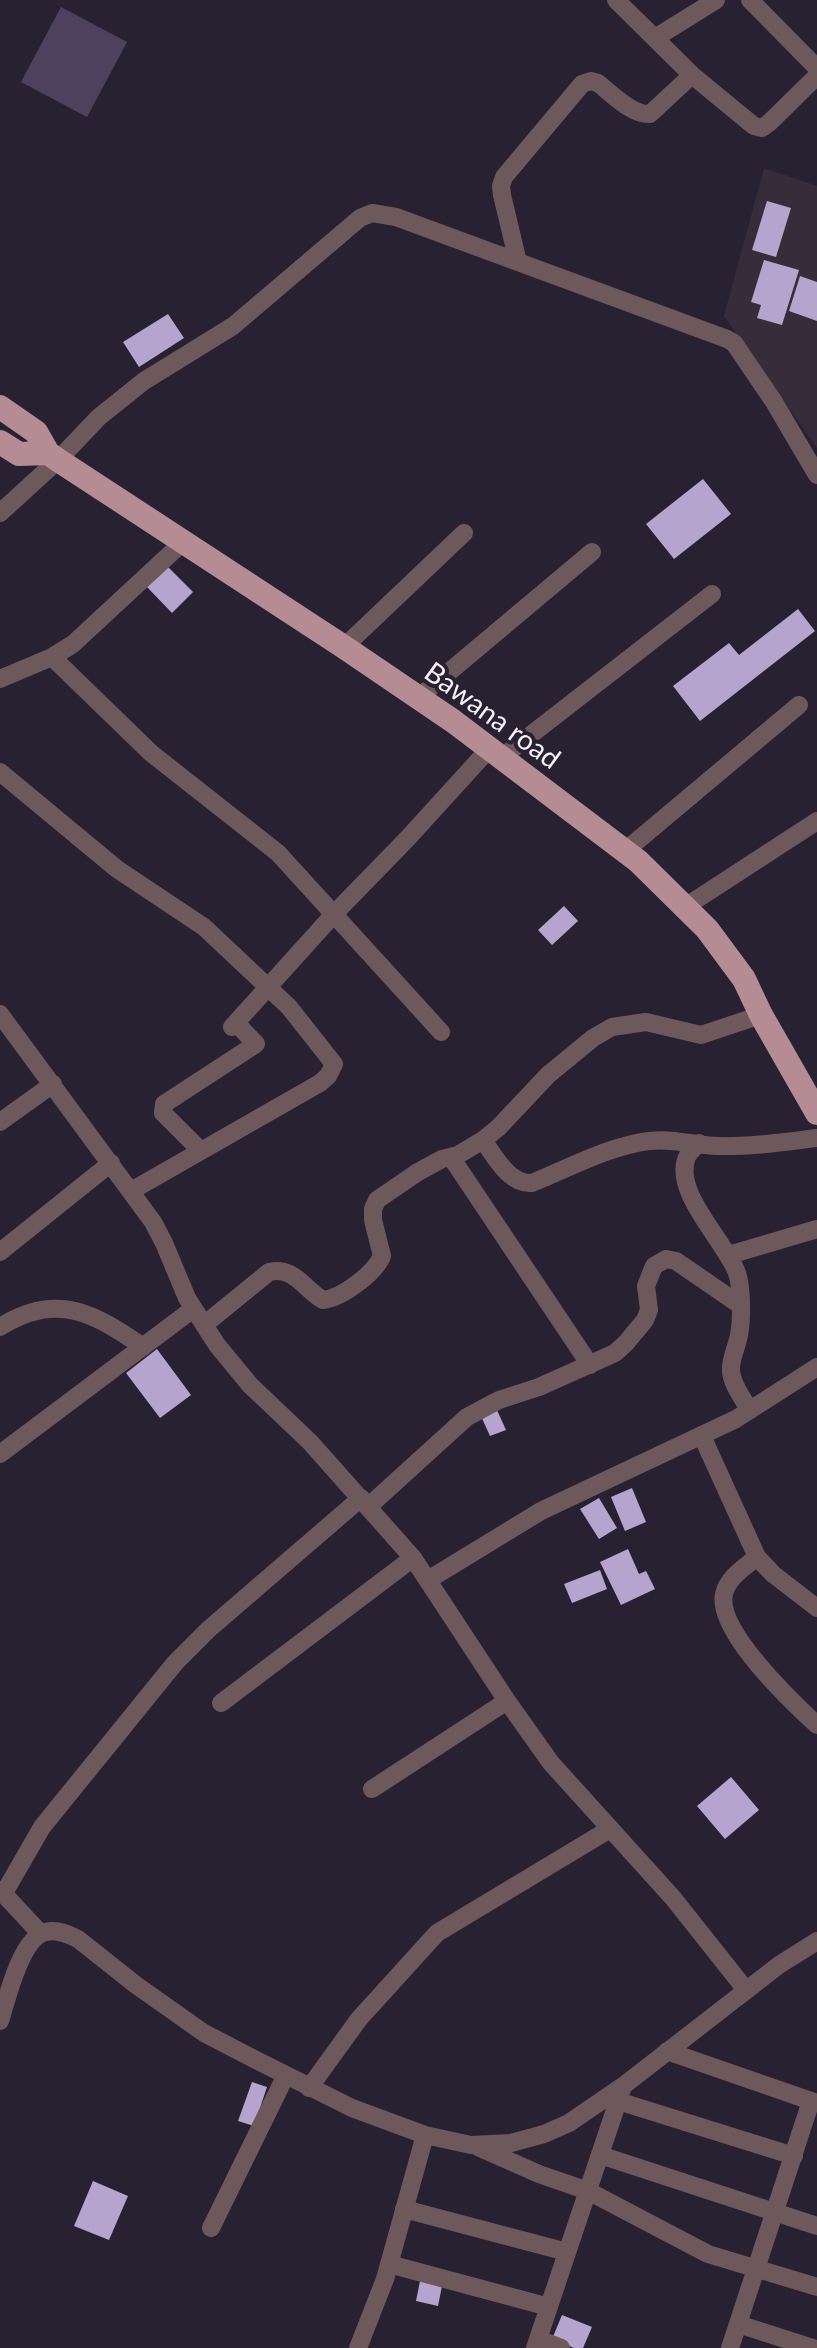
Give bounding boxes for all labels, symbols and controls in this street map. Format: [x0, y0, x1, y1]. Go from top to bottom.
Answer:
street label: Bawana road [418, 656, 566, 776]

